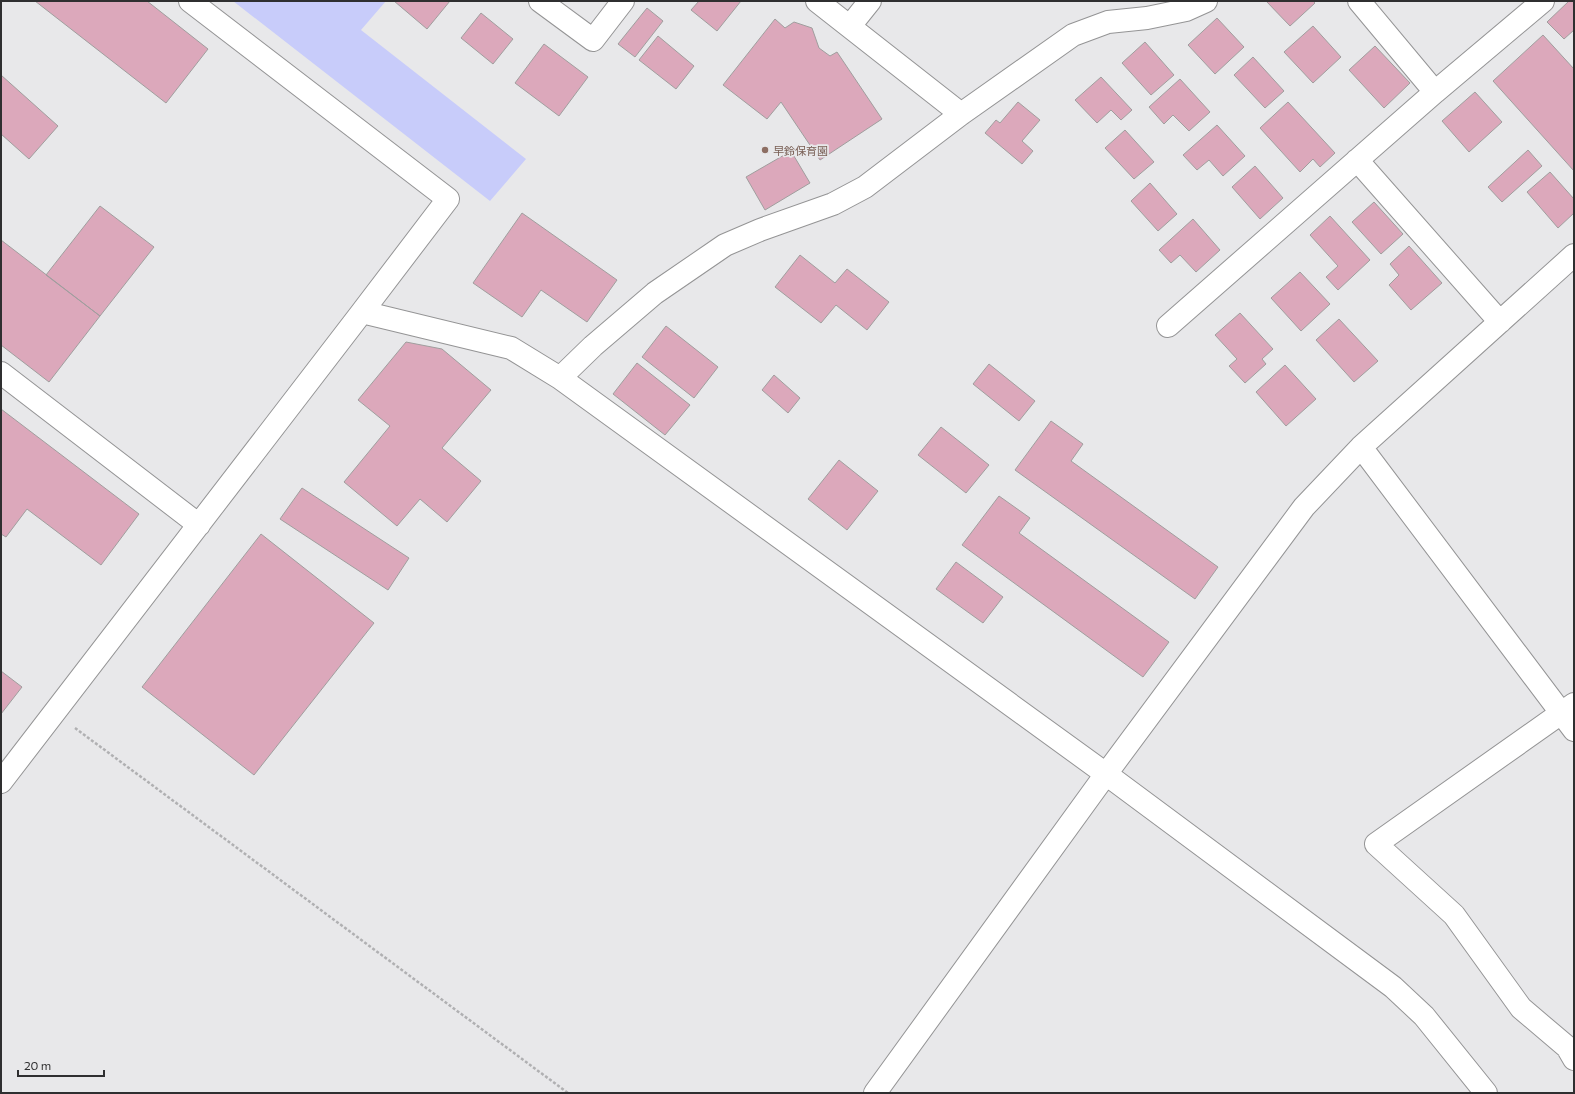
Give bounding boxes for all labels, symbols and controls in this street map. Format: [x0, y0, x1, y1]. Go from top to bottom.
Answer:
place label: 早鈴保育園 [773, 144, 828, 157]
marker: 早鈴保育園 [760, 145, 770, 155]
scale bar [18, 1052, 104, 1078]
text: 20 m [24, 1058, 51, 1072]

